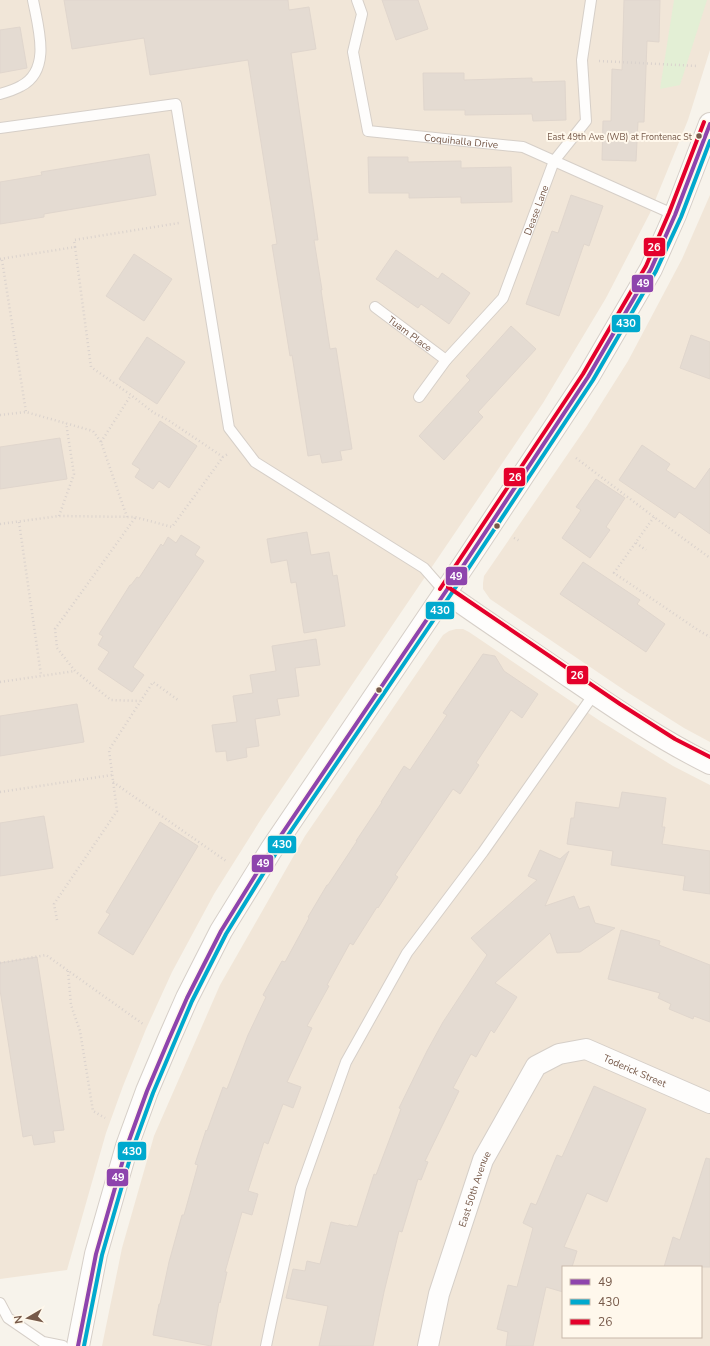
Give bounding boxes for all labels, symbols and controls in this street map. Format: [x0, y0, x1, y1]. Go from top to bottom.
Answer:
street label: Coquihalla Drive [423, 131, 499, 152]
place label: East 49th Ave (WB) at Frontenac St [547, 131, 693, 143]
marker: East 49th Ave (WB) at Frontenac St [694, 131, 704, 141]
street label: Dease Lane [521, 183, 552, 237]
line badge: 26 [643, 237, 666, 257]
text: 26 [647, 240, 661, 255]
line badge: 49 [631, 274, 654, 293]
text: 49 [636, 276, 650, 291]
street label: Tuam Place [385, 313, 435, 355]
line badge: 430 [611, 314, 641, 333]
text: 430 [616, 316, 636, 331]
line badge: 26 [503, 467, 526, 487]
text: 26 [508, 470, 522, 485]
unlabelled marker [492, 521, 502, 531]
line badge: 49 [445, 566, 468, 586]
text: 49 [449, 569, 463, 584]
line badge: 430 [425, 601, 455, 620]
text: 430 [430, 603, 450, 618]
line badge: 26 [566, 665, 589, 685]
text: 26 [570, 668, 584, 683]
unlabelled marker [374, 685, 384, 695]
line badge: 430 [267, 835, 297, 854]
text: 430 [272, 837, 292, 852]
line badge: 49 [251, 854, 274, 873]
text: 49 [256, 856, 270, 871]
street label: Toderick Street [601, 1051, 669, 1091]
line badge: 430 [117, 1141, 147, 1161]
text: 430 [122, 1144, 142, 1159]
street label: East 50th Avenue [455, 1149, 495, 1229]
line badge: 49 [106, 1168, 129, 1187]
text: 49 [111, 1170, 125, 1185]
legend [562, 1266, 702, 1338]
text: 49 [598, 1274, 612, 1290]
text: 430 [598, 1294, 620, 1310]
north arrow [8, 1298, 48, 1338]
text: N [11, 1314, 27, 1325]
text: 26 [598, 1314, 612, 1330]

